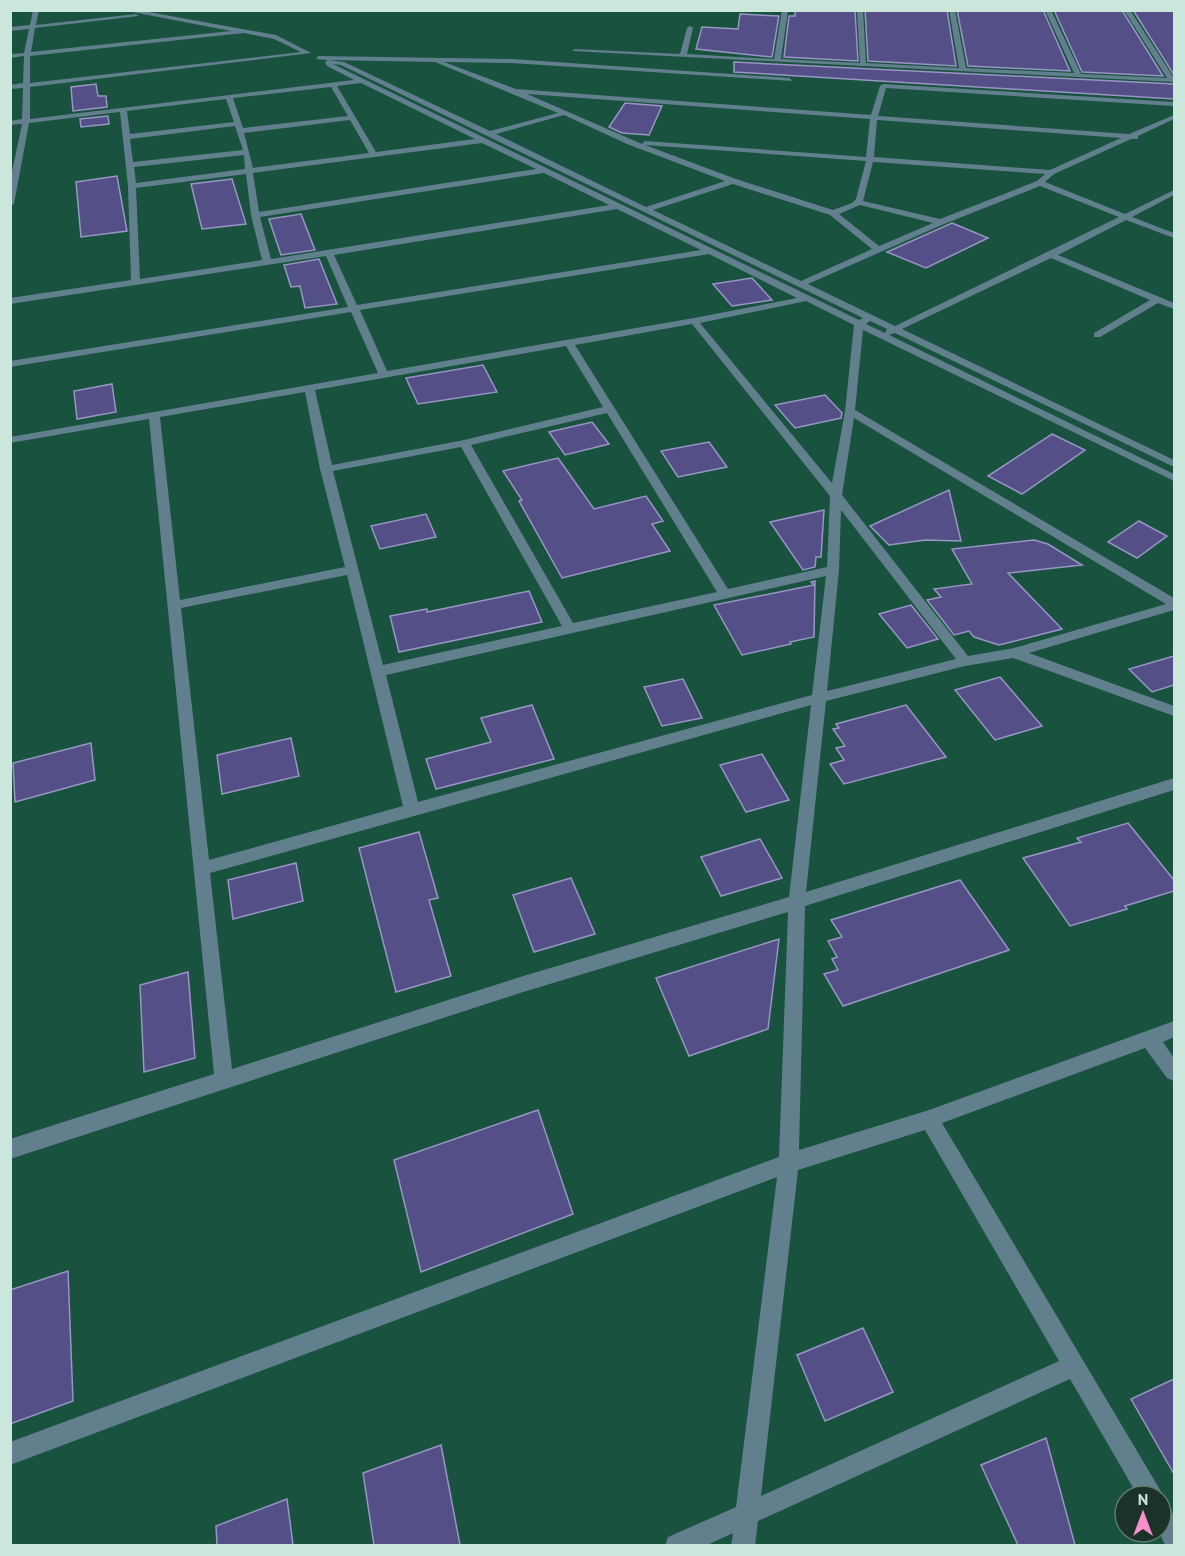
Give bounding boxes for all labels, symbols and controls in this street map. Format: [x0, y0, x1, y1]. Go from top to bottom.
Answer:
north arrow [1113, 1484, 1173, 1544]
text: N [1138, 1489, 1148, 1509]

